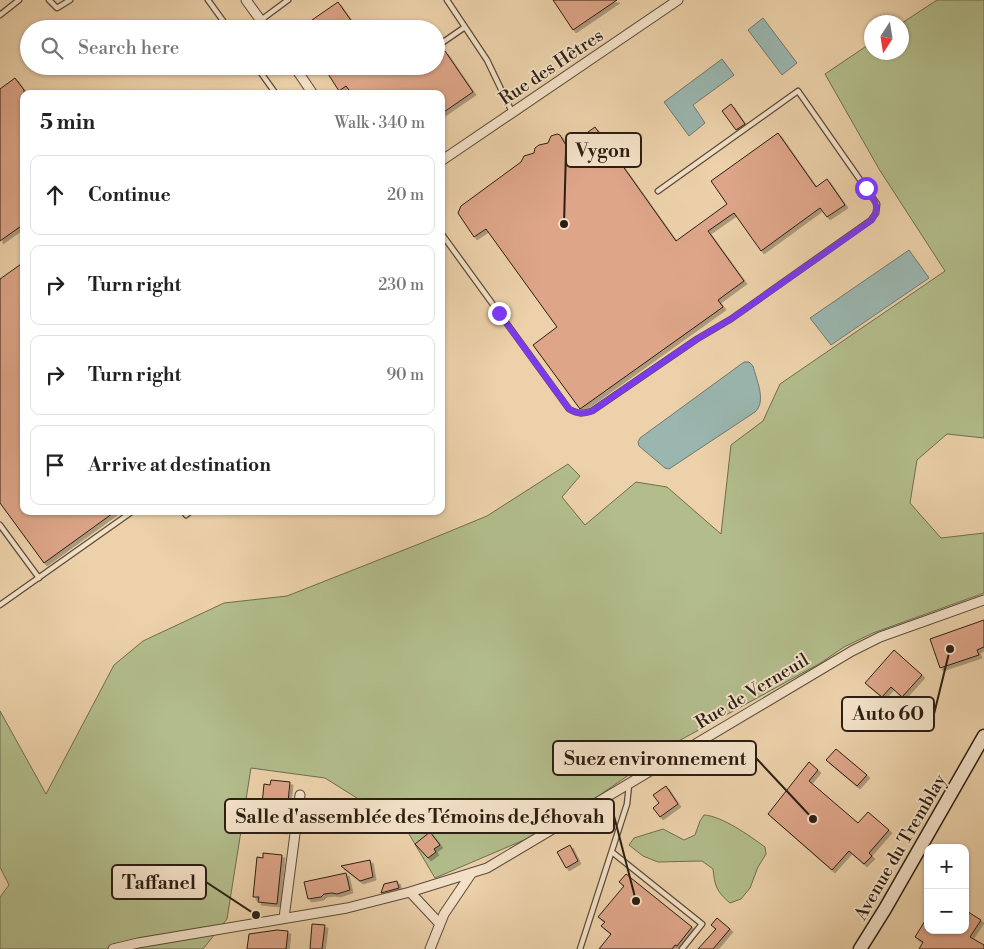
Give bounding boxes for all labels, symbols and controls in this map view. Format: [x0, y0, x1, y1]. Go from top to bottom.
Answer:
north arrow [864, 15, 909, 60]
search box [20, 20, 445, 75]
street label: Rue des Hêtres [495, 24, 608, 111]
icon: search [38, 34, 66, 62]
text: Search here [78, 36, 179, 60]
text: 5 min [40, 110, 95, 136]
text: Walk · 340 m [335, 113, 425, 133]
callout: Vygon [566, 133, 641, 167]
text: Vygon [574, 139, 631, 163]
route start [855, 177, 878, 200]
icon: ahead [41, 181, 69, 209]
text: Continue [88, 183, 171, 207]
text: 20 m [387, 185, 424, 205]
icon: right [41, 271, 69, 299]
text: Turn right [88, 273, 181, 297]
text: 230 m [378, 275, 424, 295]
route end [488, 302, 511, 325]
icon: right [41, 361, 69, 389]
text: Turn right [88, 363, 181, 387]
text: 90 m [386, 365, 424, 385]
icon: arrive [41, 451, 69, 479]
text: Arrive at destination [88, 453, 271, 477]
street label: Rue de Verneuil [691, 648, 814, 734]
callout: Auto 60 [842, 697, 934, 731]
text: Auto 60 [851, 702, 924, 726]
callout: Suez environnement [553, 741, 756, 775]
text: Suez environnement [564, 747, 746, 771]
street label: Avenue du Tremblay [849, 770, 952, 925]
callout: Salle d'assemblée des Témoins de Jéhovah [225, 799, 614, 833]
text: Salle d'assemblée des Témoins de Jéhovah [236, 805, 605, 829]
map controls [924, 844, 969, 934]
button: + [924, 844, 969, 889]
callout: Taffanel [112, 865, 206, 899]
text: Taffanel [122, 871, 196, 895]
button: − [924, 889, 969, 934]

